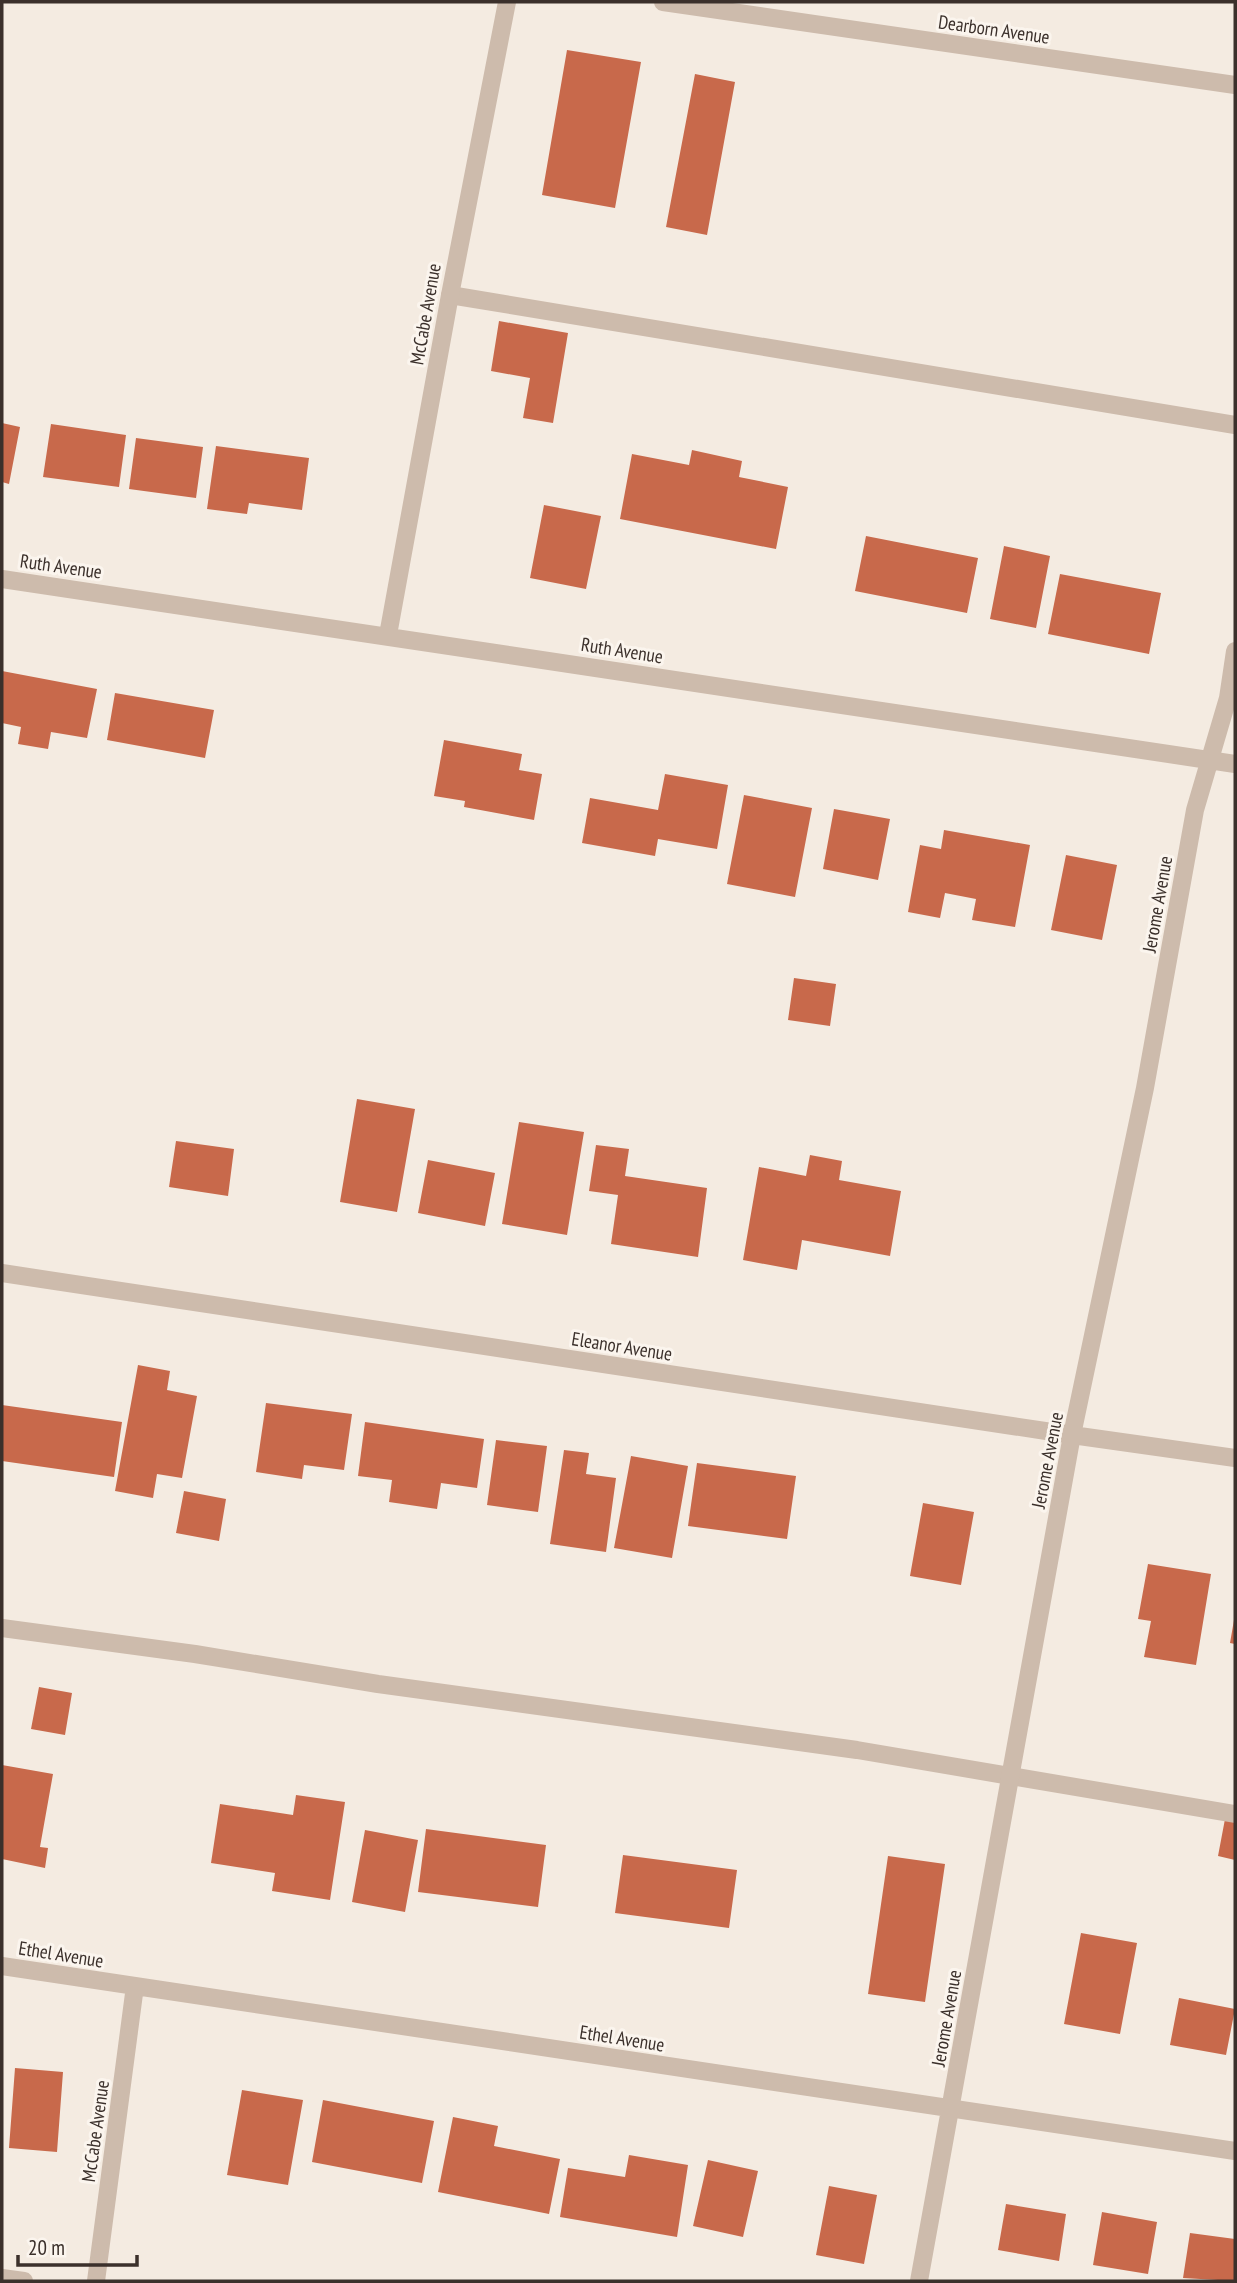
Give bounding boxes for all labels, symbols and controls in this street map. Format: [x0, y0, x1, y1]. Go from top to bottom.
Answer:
street label: Dearborn Avenue [937, 9, 1051, 49]
street label: McCabe Avenue [404, 261, 446, 367]
street label: Ruth Avenue [18, 548, 104, 584]
street label: Ruth Avenue [579, 632, 665, 668]
street label: Jerome Avenue [1137, 854, 1177, 955]
street label: Eleanor Avenue [570, 1326, 674, 1366]
street label: Jerome Avenue [1026, 1410, 1068, 1511]
street label: Ethel Avenue [17, 1935, 105, 1973]
street label: Jerome Avenue [926, 1968, 966, 2069]
street label: Ethel Avenue [578, 2019, 666, 2057]
street label: McCabe Avenue [76, 2078, 114, 2183]
scale bar [18, 2224, 136, 2268]
text: 20 m [28, 2234, 65, 2261]

